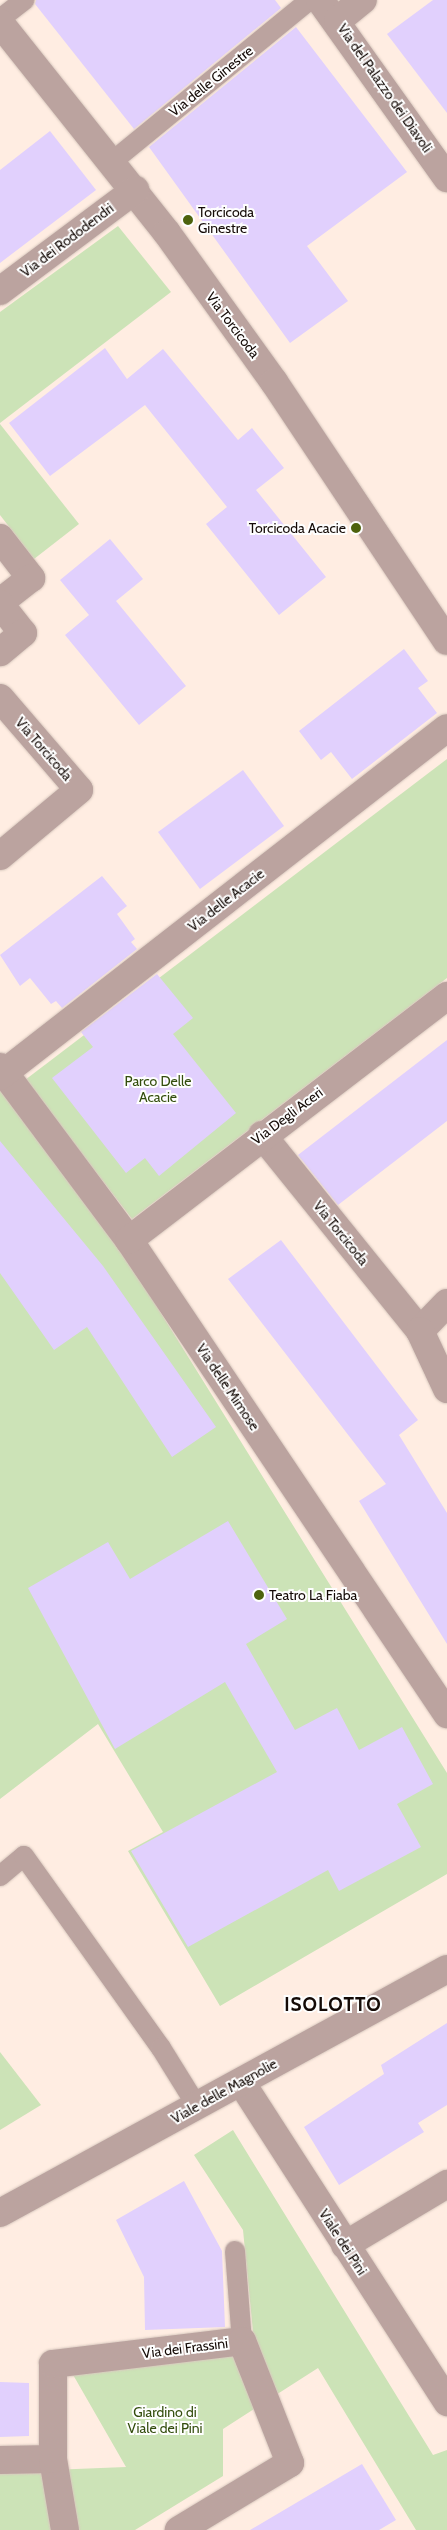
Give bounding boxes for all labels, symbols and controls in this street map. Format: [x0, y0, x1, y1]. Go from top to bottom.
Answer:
street label: Via del Palazzo dei Diavoli [334, 20, 436, 156]
street label: Via delle Ginestre [166, 42, 256, 120]
street label: Via dei Rododendri [17, 199, 117, 281]
place label: Torcicoda Ginestre [198, 204, 254, 236]
marker: Torcicoda Ginestre [182, 214, 194, 226]
street label: Via Torcicoda [203, 289, 263, 361]
place label: Torcicoda Acacie [249, 520, 346, 536]
marker: Torcicoda Acacie [350, 522, 362, 534]
street label: Via Torcicoda [12, 714, 76, 784]
street label: Via delle Acacie [185, 865, 267, 935]
park label: Parco Delle Acacie [125, 1073, 191, 1106]
street label: Via Degli Aceri [248, 1084, 326, 1148]
street label: Via Torcicoda [310, 1197, 372, 1269]
street label: Via delle Mimose [193, 1340, 263, 1434]
place label: Teatro La Fiaba [269, 1587, 357, 1603]
marker: Teatro La Fiaba [253, 1589, 265, 1601]
district label: ISOLOTTO [283, 1994, 383, 2016]
street label: Viale delle Magnolie [168, 2055, 280, 2127]
street label: Viale dei Pini [315, 2206, 371, 2278]
street label: Via dei Frassini [141, 2334, 229, 2362]
park label: Giardino di Viale dei Pini [127, 2404, 203, 2436]

